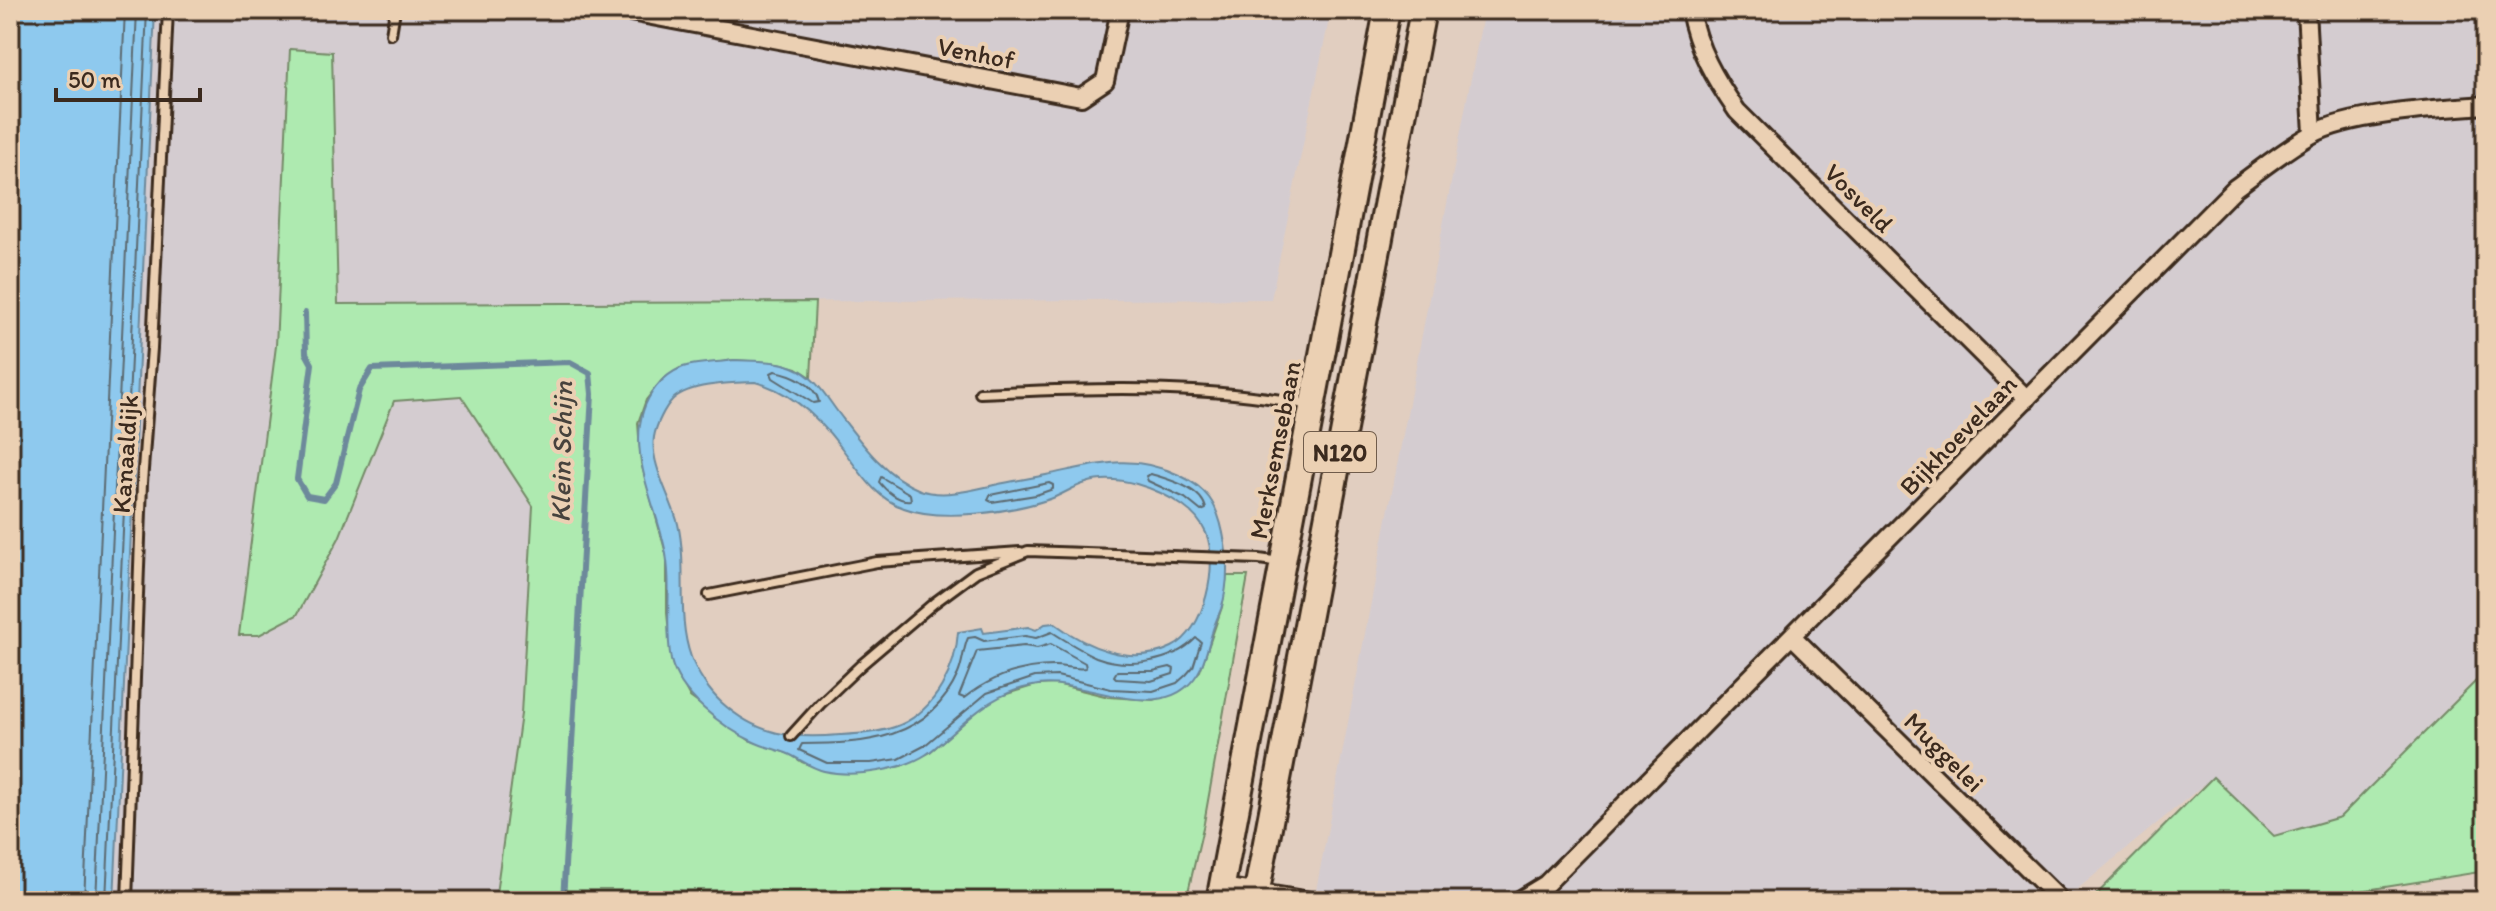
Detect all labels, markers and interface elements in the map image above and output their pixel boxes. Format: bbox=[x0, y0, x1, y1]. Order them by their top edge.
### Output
street label: Venhof bbox=[935, 30, 1017, 76]
scale bar bbox=[56, 52, 200, 102]
text: 50 m bbox=[68, 65, 121, 94]
street label: Vosveld bbox=[1818, 157, 1901, 240]
street label: Merksemsebaan bbox=[1242, 358, 1308, 542]
street label: Bijkhoevelaan bbox=[1892, 368, 2024, 502]
water label: Klein Schijn bbox=[543, 380, 579, 523]
street label: Kanaaldijk bbox=[105, 394, 145, 514]
road number: N120 bbox=[1304, 432, 1376, 472]
street label: Muggelei bbox=[1897, 705, 1991, 799]

